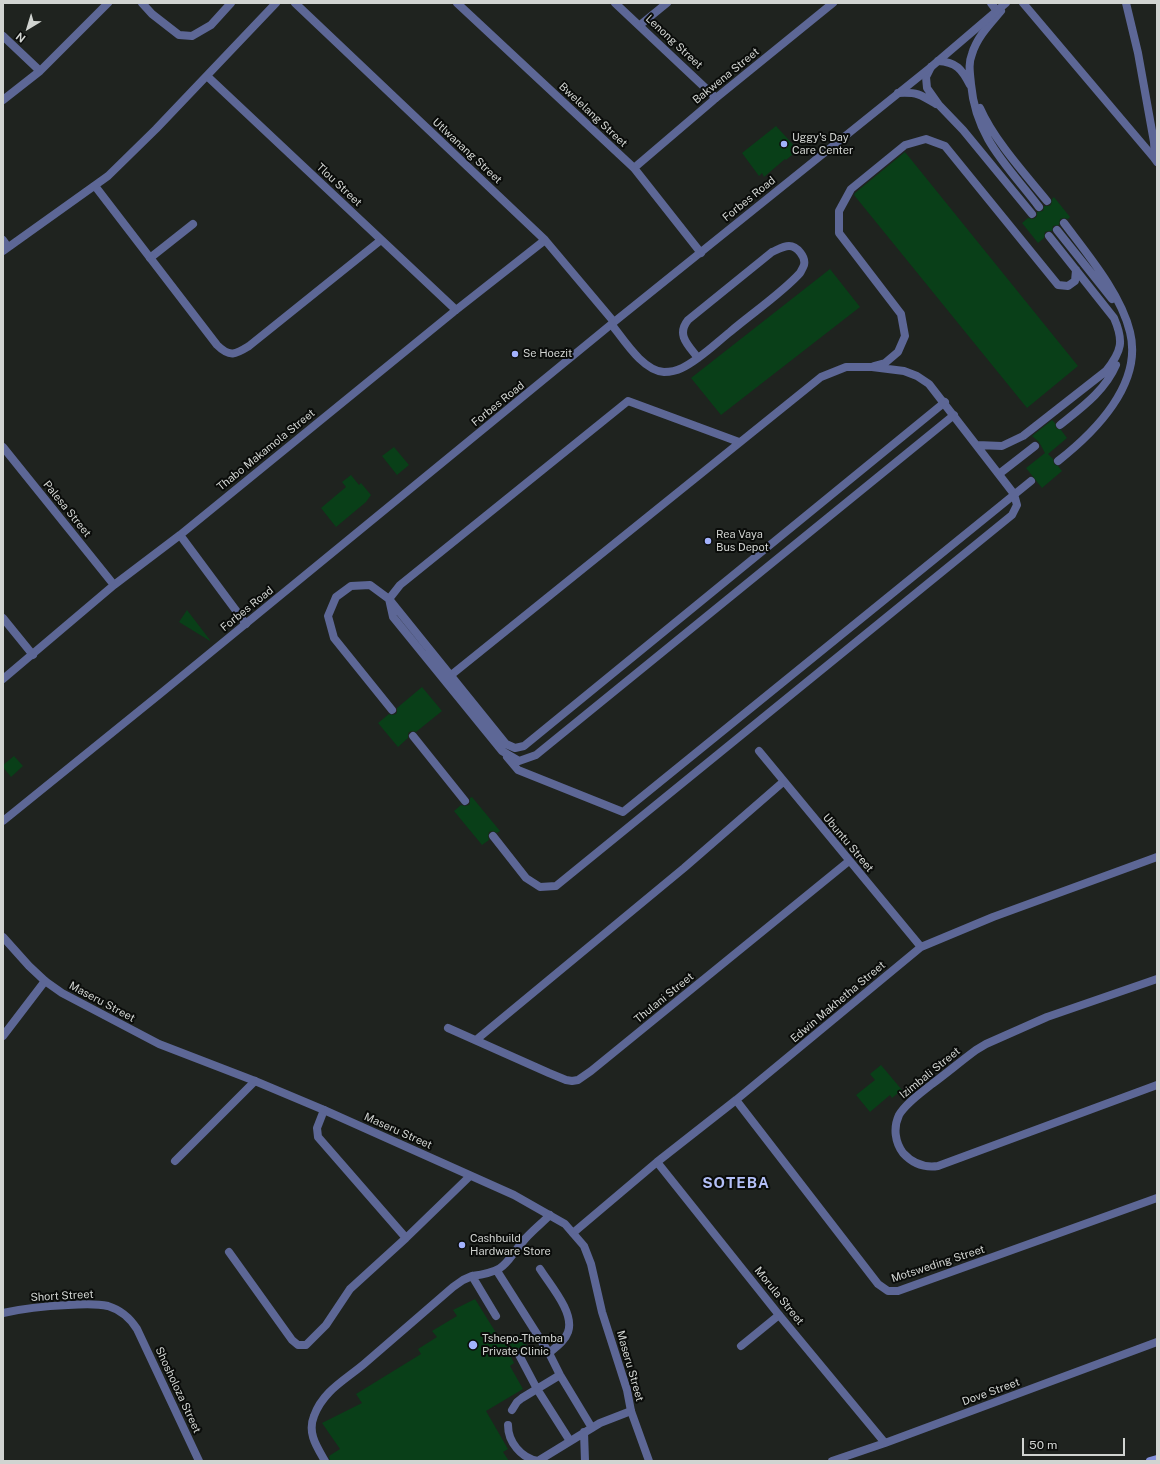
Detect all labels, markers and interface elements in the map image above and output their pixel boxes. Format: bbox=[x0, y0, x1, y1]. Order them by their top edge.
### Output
north arrow bbox=[8, 8, 48, 48]
street label: Lenong Street bbox=[643, 12, 705, 72]
text: N bbox=[14, 30, 28, 45]
street label: Bakwena Street bbox=[690, 45, 762, 107]
street label: Bwelelang Street bbox=[556, 80, 630, 150]
street label: Utlwanang Street bbox=[430, 115, 504, 187]
place label: Uggy's Day Care Center bbox=[792, 131, 853, 157]
marker: Uggy's Day Care Center bbox=[779, 139, 789, 149]
street label: Tlou Street bbox=[314, 161, 364, 209]
street label: Forbes Road bbox=[720, 174, 778, 224]
place label: Se Hoezit bbox=[523, 347, 572, 361]
marker: Se Hoezit bbox=[510, 349, 520, 359]
street label: Forbes Road bbox=[469, 379, 527, 429]
street label: Thabo Makamola Street bbox=[214, 406, 318, 494]
street label: Palesa Street bbox=[40, 478, 94, 540]
place label: Rea Vaya Bus Depot bbox=[716, 528, 769, 554]
marker: Rea Vaya Bus Depot bbox=[703, 536, 713, 546]
street label: Forbes Road bbox=[218, 584, 276, 634]
street label: Ubuntu Street bbox=[820, 811, 876, 875]
street label: Edwin Makhetha Street bbox=[788, 959, 888, 1045]
street label: Thulani Street bbox=[632, 970, 696, 1026]
street label: Maseru Street bbox=[67, 979, 137, 1025]
street label: Izimbali Street bbox=[897, 1045, 963, 1101]
street label: Maseru Street bbox=[362, 1110, 434, 1152]
district label: SOTEBA bbox=[702, 1174, 770, 1192]
place label: Cashbuild Hardware Store bbox=[470, 1232, 551, 1258]
marker: Cashbuild Hardware Store bbox=[457, 1240, 467, 1250]
street label: Motsweding Street bbox=[890, 1243, 986, 1285]
street label: Morula Street bbox=[752, 1264, 806, 1328]
street label: Short Street bbox=[30, 1288, 94, 1304]
street label: Maseru Street bbox=[614, 1329, 646, 1403]
place label: Tshepo-Themba Private Clinic bbox=[482, 1332, 563, 1358]
marker: Tshepo-Themba Private Clinic bbox=[467, 1339, 479, 1351]
street label: Shosholoza Street bbox=[152, 1345, 204, 1435]
street label: Dove Street bbox=[960, 1376, 1022, 1408]
scale bar bbox=[1024, 1430, 1127, 1456]
text: 50 m bbox=[1029, 1438, 1057, 1452]

